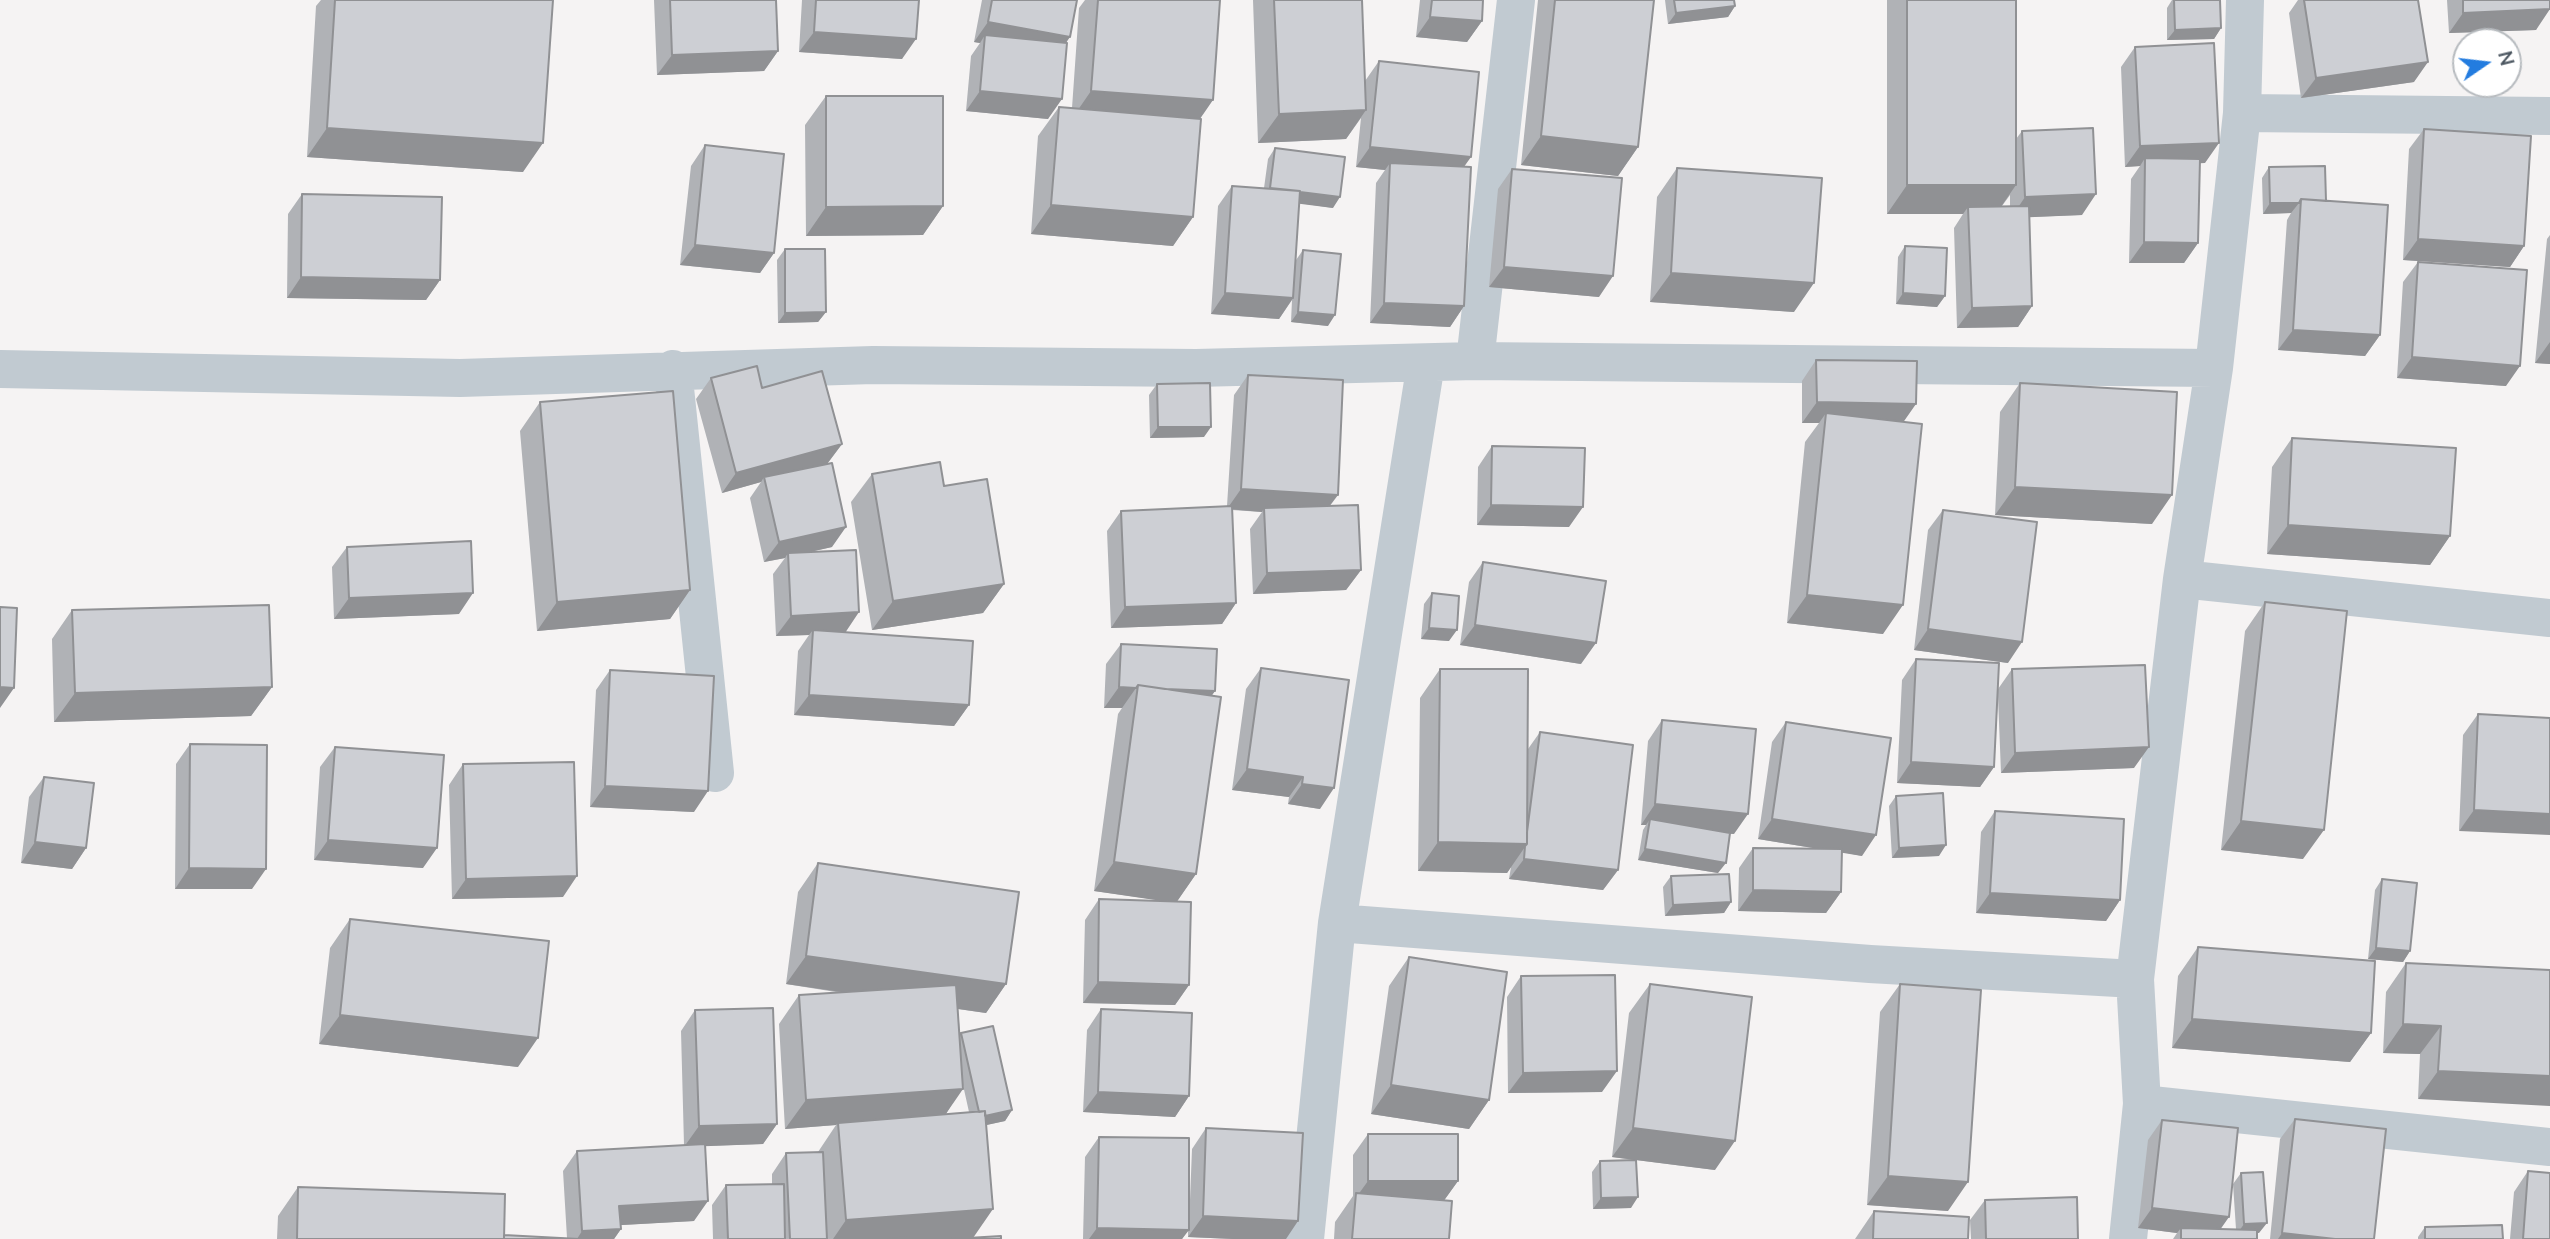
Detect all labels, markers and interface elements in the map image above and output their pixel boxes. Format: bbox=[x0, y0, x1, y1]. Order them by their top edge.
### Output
north arrow bbox=[2452, 28, 2522, 98]
text: N bbox=[2491, 48, 2520, 68]

